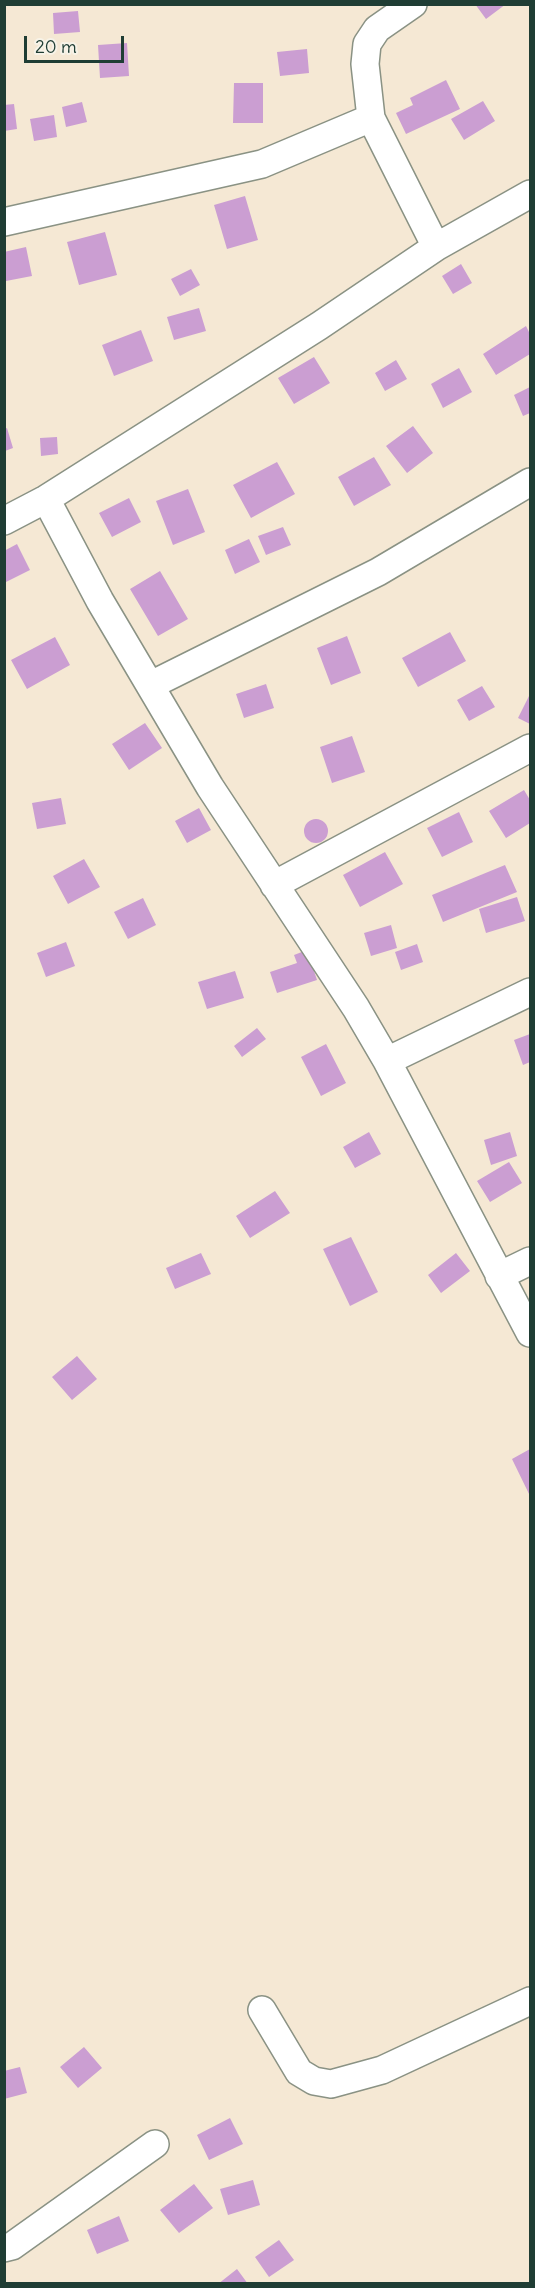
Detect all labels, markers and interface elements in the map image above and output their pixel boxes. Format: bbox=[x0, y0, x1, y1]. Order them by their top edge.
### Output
scale bar bbox=[27, 24, 128, 62]
text: 20 m bbox=[35, 35, 77, 58]

